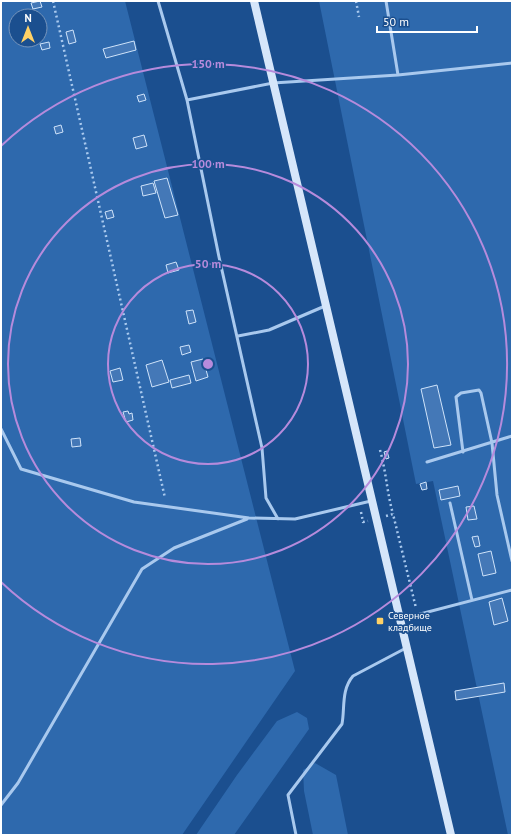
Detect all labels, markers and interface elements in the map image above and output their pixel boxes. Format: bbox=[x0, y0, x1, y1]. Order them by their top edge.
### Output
north arrow bbox=[8, 8, 48, 48]
scale bar bbox=[377, 8, 477, 34]
text: N bbox=[24, 11, 32, 25]
text: 50 m bbox=[383, 14, 409, 29]
text: 150 m bbox=[191, 56, 225, 71]
text: 100 m bbox=[191, 156, 225, 171]
text: 50 m bbox=[195, 256, 221, 271]
centre of rings bbox=[201, 357, 215, 371]
place label: Северное кладбище bbox=[388, 609, 432, 634]
marker: Северное кладбище bbox=[375, 616, 385, 626]

